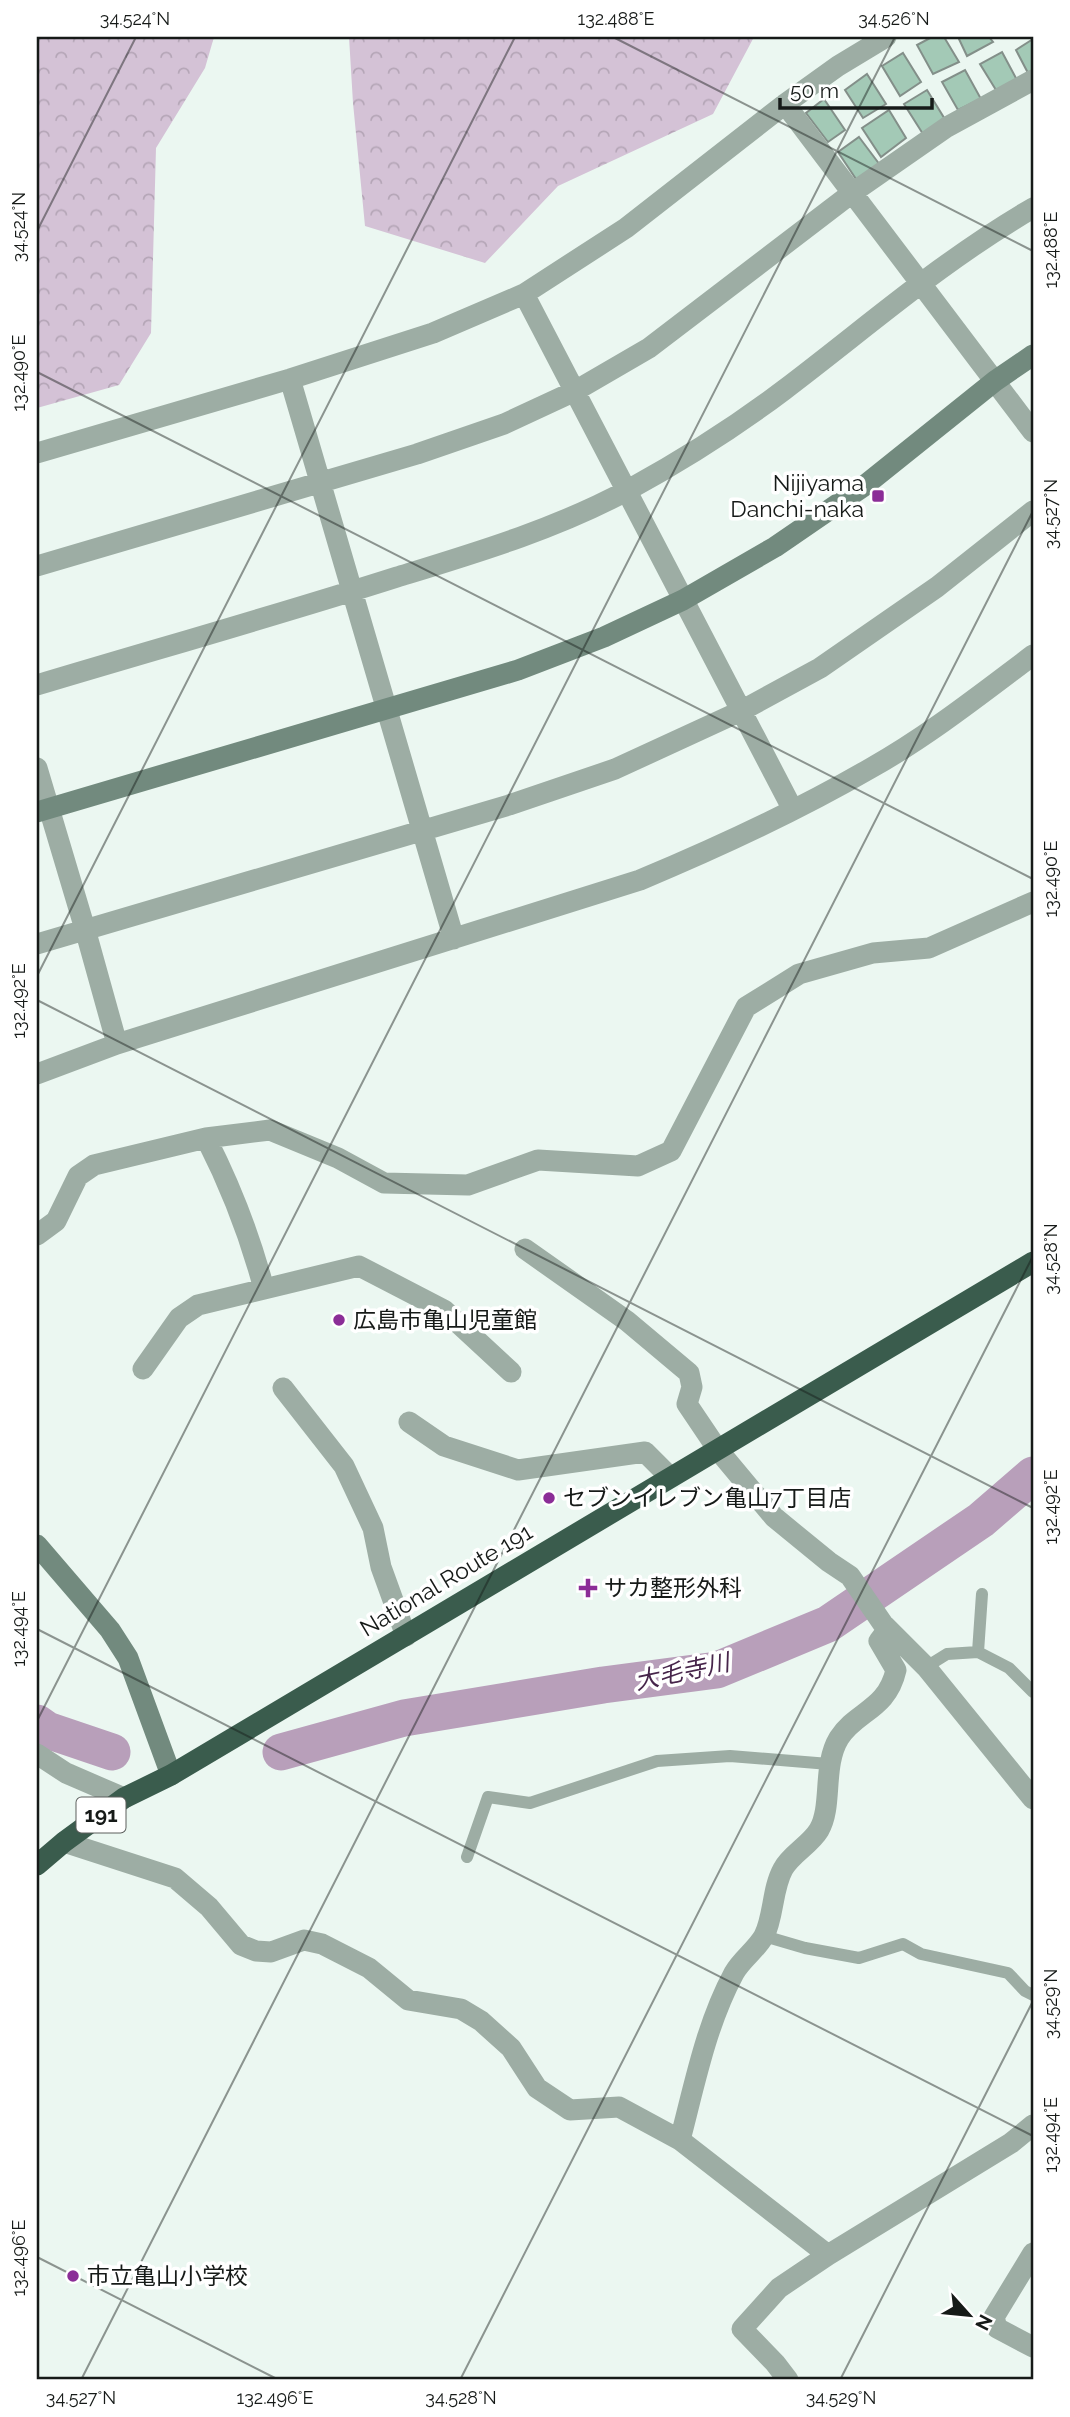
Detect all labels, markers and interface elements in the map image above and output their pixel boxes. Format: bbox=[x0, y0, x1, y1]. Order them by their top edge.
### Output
text: 34.524°N bbox=[100, 8, 170, 29]
text: 132.488°E bbox=[577, 8, 655, 29]
text: 34.526°N bbox=[858, 8, 930, 29]
scale bar bbox=[780, 66, 932, 110]
text: 50 m bbox=[790, 78, 839, 103]
text: 34.524°N bbox=[8, 192, 29, 262]
text: 132.488°E bbox=[1040, 211, 1061, 289]
text: 132.490°E bbox=[8, 335, 29, 411]
place label: Nijiyama Danchi-naka bbox=[730, 469, 864, 522]
text: 34.527°N bbox=[1040, 479, 1061, 549]
marker: Nijiyama Danchi-naka bbox=[870, 488, 886, 504]
text: 132.490°E bbox=[1040, 841, 1061, 917]
text: 132.492°E bbox=[8, 963, 29, 1039]
text: 34.528°N bbox=[1040, 1223, 1061, 1295]
place label: 広島市亀山児童館 bbox=[353, 1306, 537, 1333]
marker: 広島市亀山児童館 bbox=[331, 1312, 347, 1328]
text: 132.492°E bbox=[1040, 1469, 1061, 1545]
place label: セブンイレブン亀山7丁目店 bbox=[563, 1484, 851, 1511]
marker: セブンイレブン亀山7丁目店 bbox=[541, 1490, 557, 1506]
street label: National Route 191 bbox=[355, 1517, 537, 1642]
place label: サカ整形外科 bbox=[604, 1574, 742, 1601]
marker: サカ整形外科 bbox=[578, 1578, 598, 1598]
text: 132.494°E bbox=[8, 1591, 29, 1667]
water label: 大毛寺川 bbox=[632, 1647, 735, 1696]
road number: 191 bbox=[76, 1798, 126, 1832]
text: 34.529°N bbox=[1040, 1969, 1061, 2039]
text: 132.494°E bbox=[1040, 2097, 1061, 2173]
text: 132.496°E bbox=[8, 2219, 29, 2297]
place label: 市立亀山小学校 bbox=[87, 2262, 248, 2289]
marker: 市立亀山小学校 bbox=[65, 2268, 81, 2284]
north arrow bbox=[934, 2280, 1004, 2350]
text: N bbox=[971, 2311, 997, 2334]
text: 34.527°N bbox=[46, 2387, 116, 2408]
text: 132.496°E bbox=[236, 2387, 314, 2408]
text: 34.528°N bbox=[425, 2387, 497, 2408]
text: 34.529°N bbox=[806, 2387, 876, 2408]

